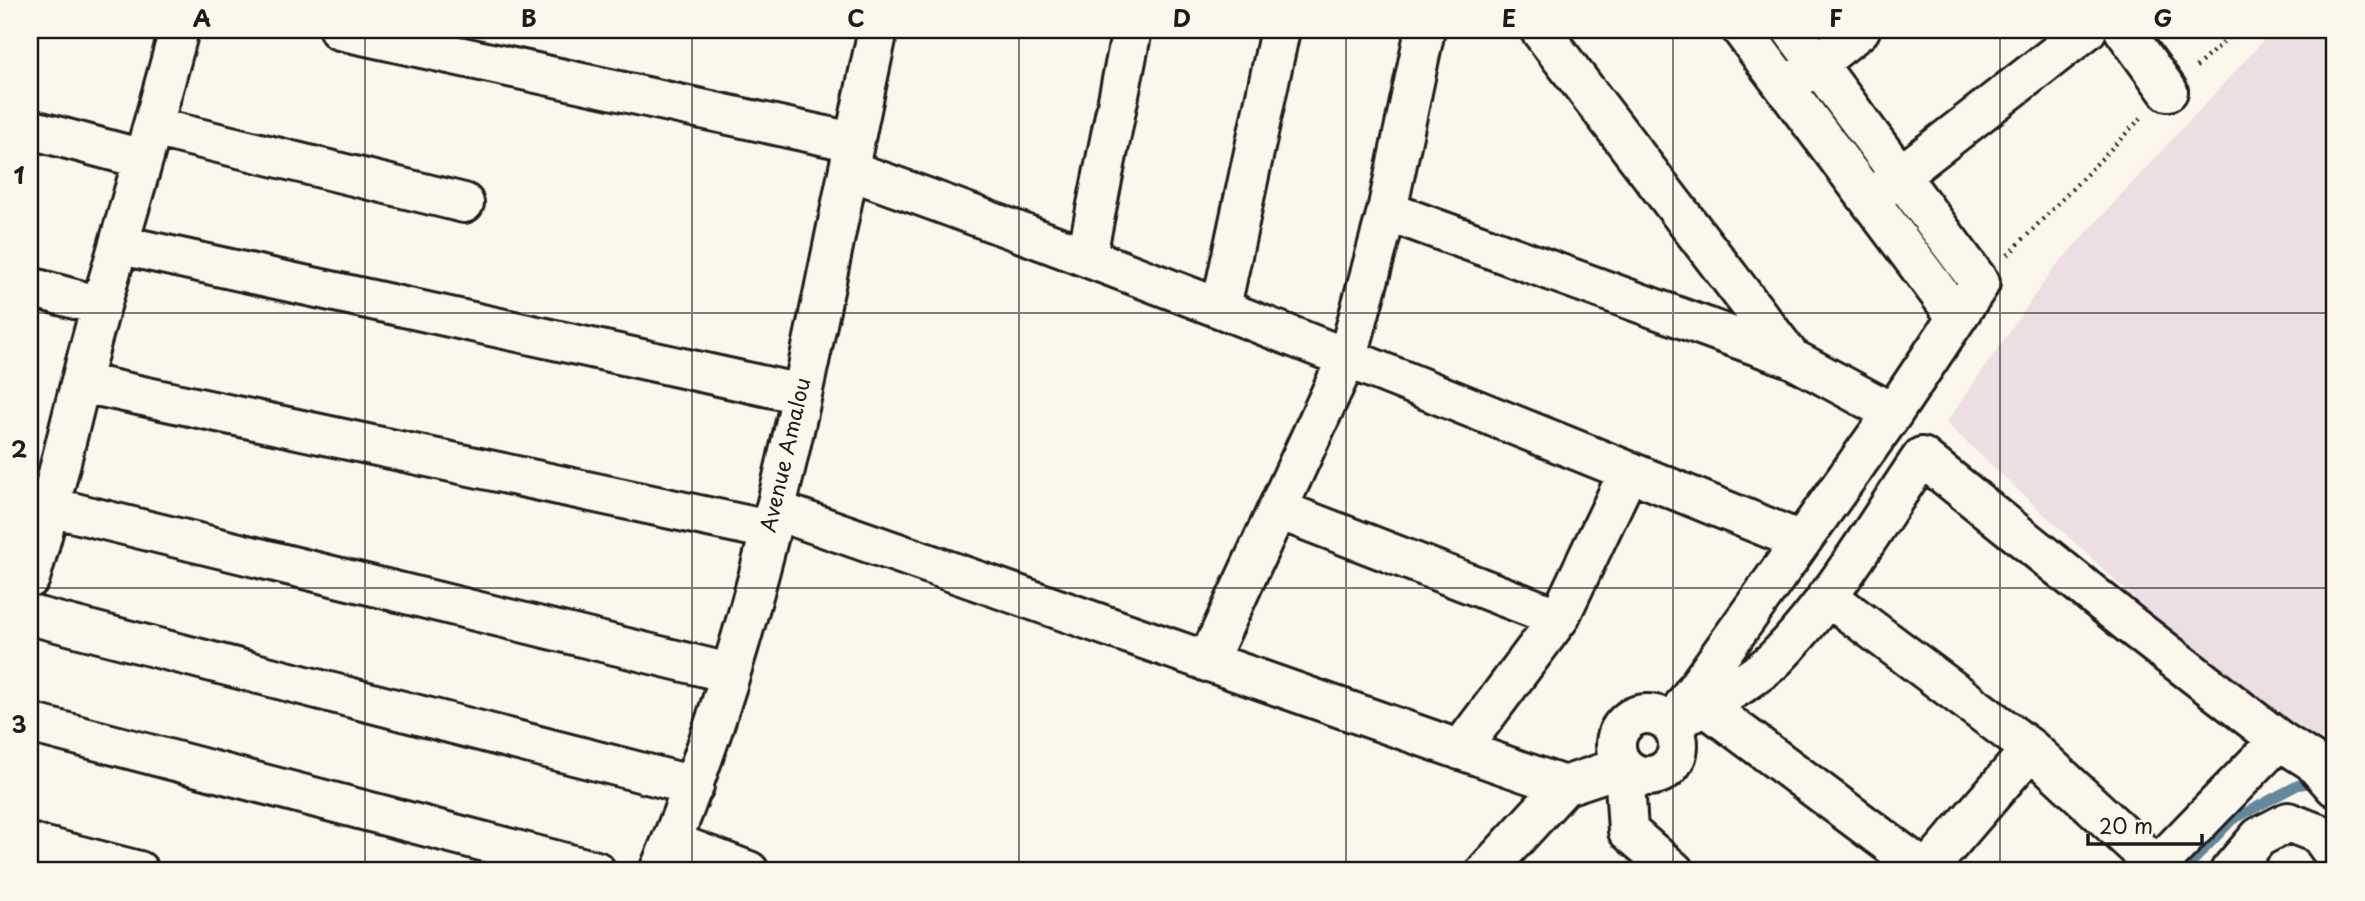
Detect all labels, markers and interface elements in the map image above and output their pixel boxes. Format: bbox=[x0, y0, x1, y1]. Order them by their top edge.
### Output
text: A bbox=[193, 0, 211, 35]
text: B bbox=[521, 0, 537, 35]
text: C bbox=[847, 0, 865, 35]
text: D bbox=[1173, 0, 1191, 35]
text: E bbox=[1502, 0, 1516, 35]
text: F bbox=[1829, 0, 1843, 35]
text: G bbox=[2154, 0, 2172, 35]
text: 1 bbox=[14, 157, 25, 192]
street label: Avenue Amalou bbox=[751, 374, 817, 535]
text: 2 bbox=[11, 431, 27, 466]
text: 3 bbox=[11, 706, 27, 741]
scale bar bbox=[2088, 803, 2202, 847]
text: 20 m bbox=[2099, 809, 2153, 841]

